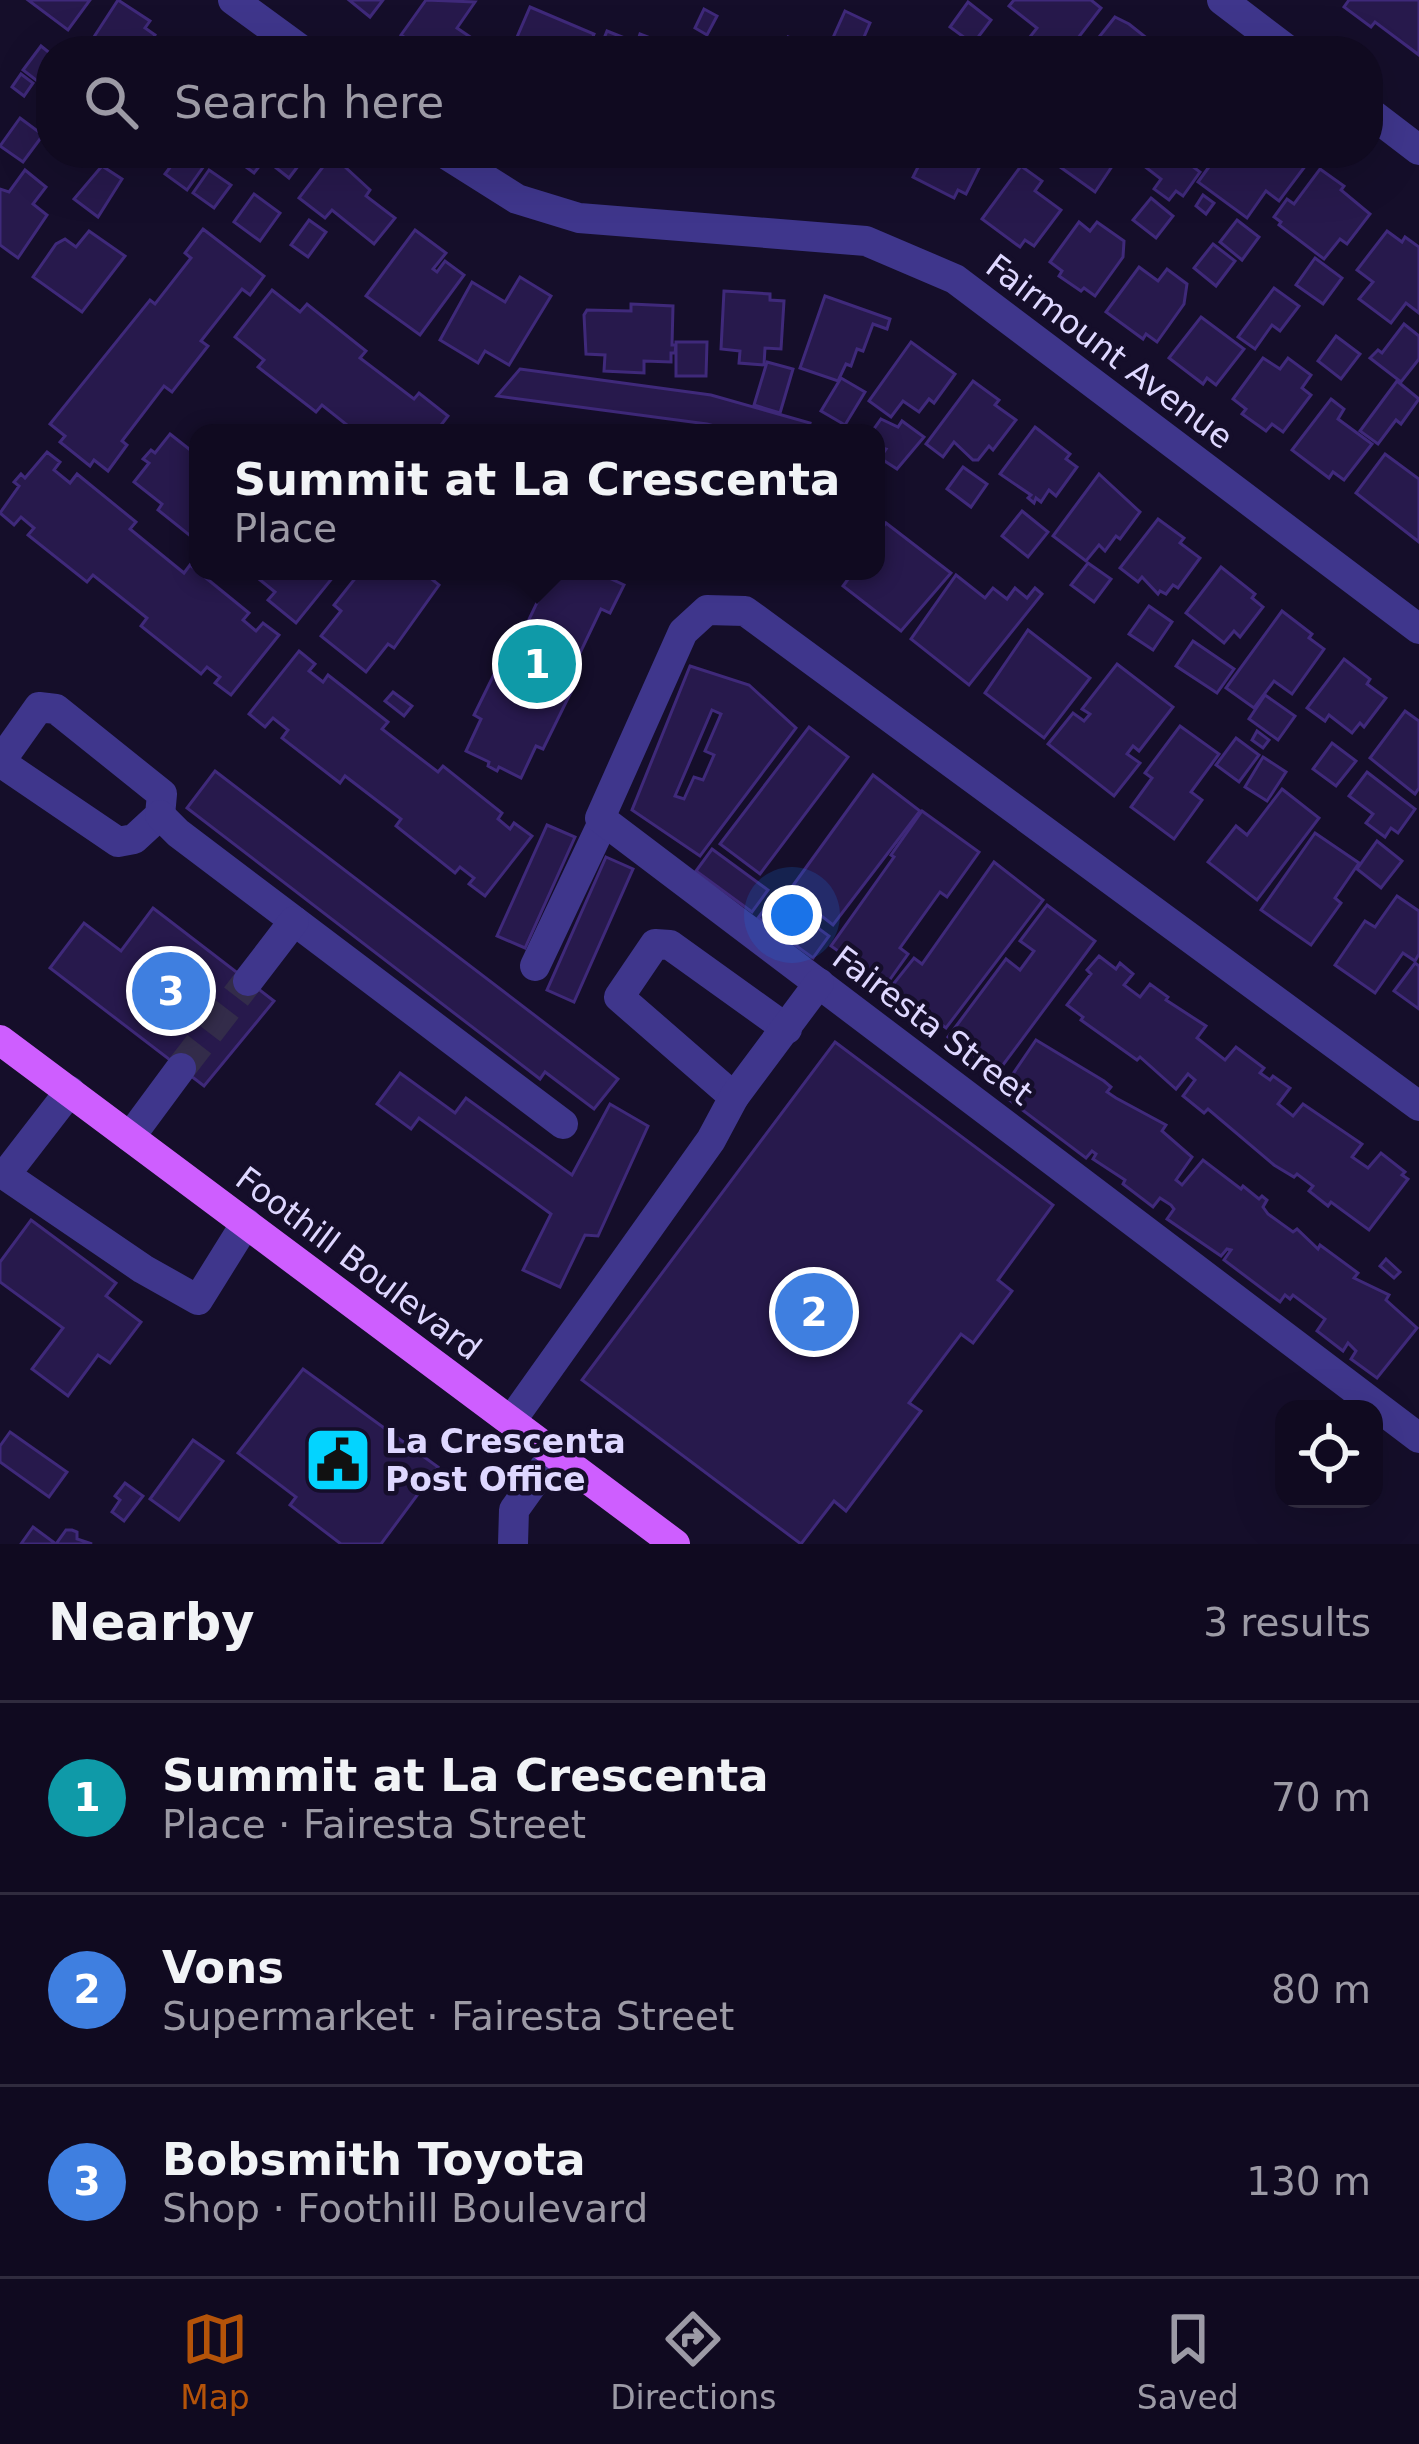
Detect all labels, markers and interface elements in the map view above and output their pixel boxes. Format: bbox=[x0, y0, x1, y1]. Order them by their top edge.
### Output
search box bbox=[36, 36, 1383, 168]
icon: search bbox=[78, 69, 144, 135]
text: Search here bbox=[174, 76, 444, 129]
street label: Fairmount Avenue bbox=[979, 246, 1241, 457]
popup bbox=[189, 424, 885, 580]
text: Summit at La Crescenta bbox=[234, 453, 840, 506]
text: Place bbox=[234, 506, 337, 551]
pin: 1 bbox=[498, 619, 576, 709]
your location bbox=[762, 885, 822, 945]
street label: Fairesta Street bbox=[825, 938, 1040, 1113]
pin: 3 bbox=[132, 946, 210, 1036]
street label: Foothill Boulevard bbox=[228, 1158, 489, 1368]
pin: 2 bbox=[775, 1267, 853, 1357]
map controls bbox=[1275, 1400, 1383, 1508]
button: locate bbox=[1275, 1400, 1383, 1508]
place label: La Crescenta Post Office bbox=[385, 1422, 626, 1499]
public building icon: La Crescenta Post Office bbox=[303, 1425, 373, 1495]
text: Nearby bbox=[48, 1593, 255, 1652]
text: 3 results bbox=[1203, 1600, 1371, 1645]
text: Summit at La Crescenta bbox=[162, 1749, 769, 1802]
text: 1 bbox=[73, 1775, 101, 1820]
text: 70 m bbox=[1271, 1775, 1371, 1820]
text: Place · Fairesta Street bbox=[162, 1802, 586, 1847]
text: Vons bbox=[162, 1941, 284, 1994]
text: 2 bbox=[73, 1967, 101, 2012]
text: 80 m bbox=[1271, 1967, 1371, 2012]
text: Supermarket · Fairesta Street bbox=[162, 1994, 734, 2039]
text: Bobsmith Toyota bbox=[162, 2133, 586, 2186]
text: 3 bbox=[73, 2159, 101, 2204]
text: 130 m bbox=[1246, 2159, 1371, 2204]
text: Shop · Foothill Boulevard bbox=[162, 2186, 648, 2231]
tab: Map bbox=[180, 2306, 250, 2417]
tab: Directions bbox=[610, 2306, 776, 2417]
tab: Saved bbox=[1137, 2306, 1239, 2417]

